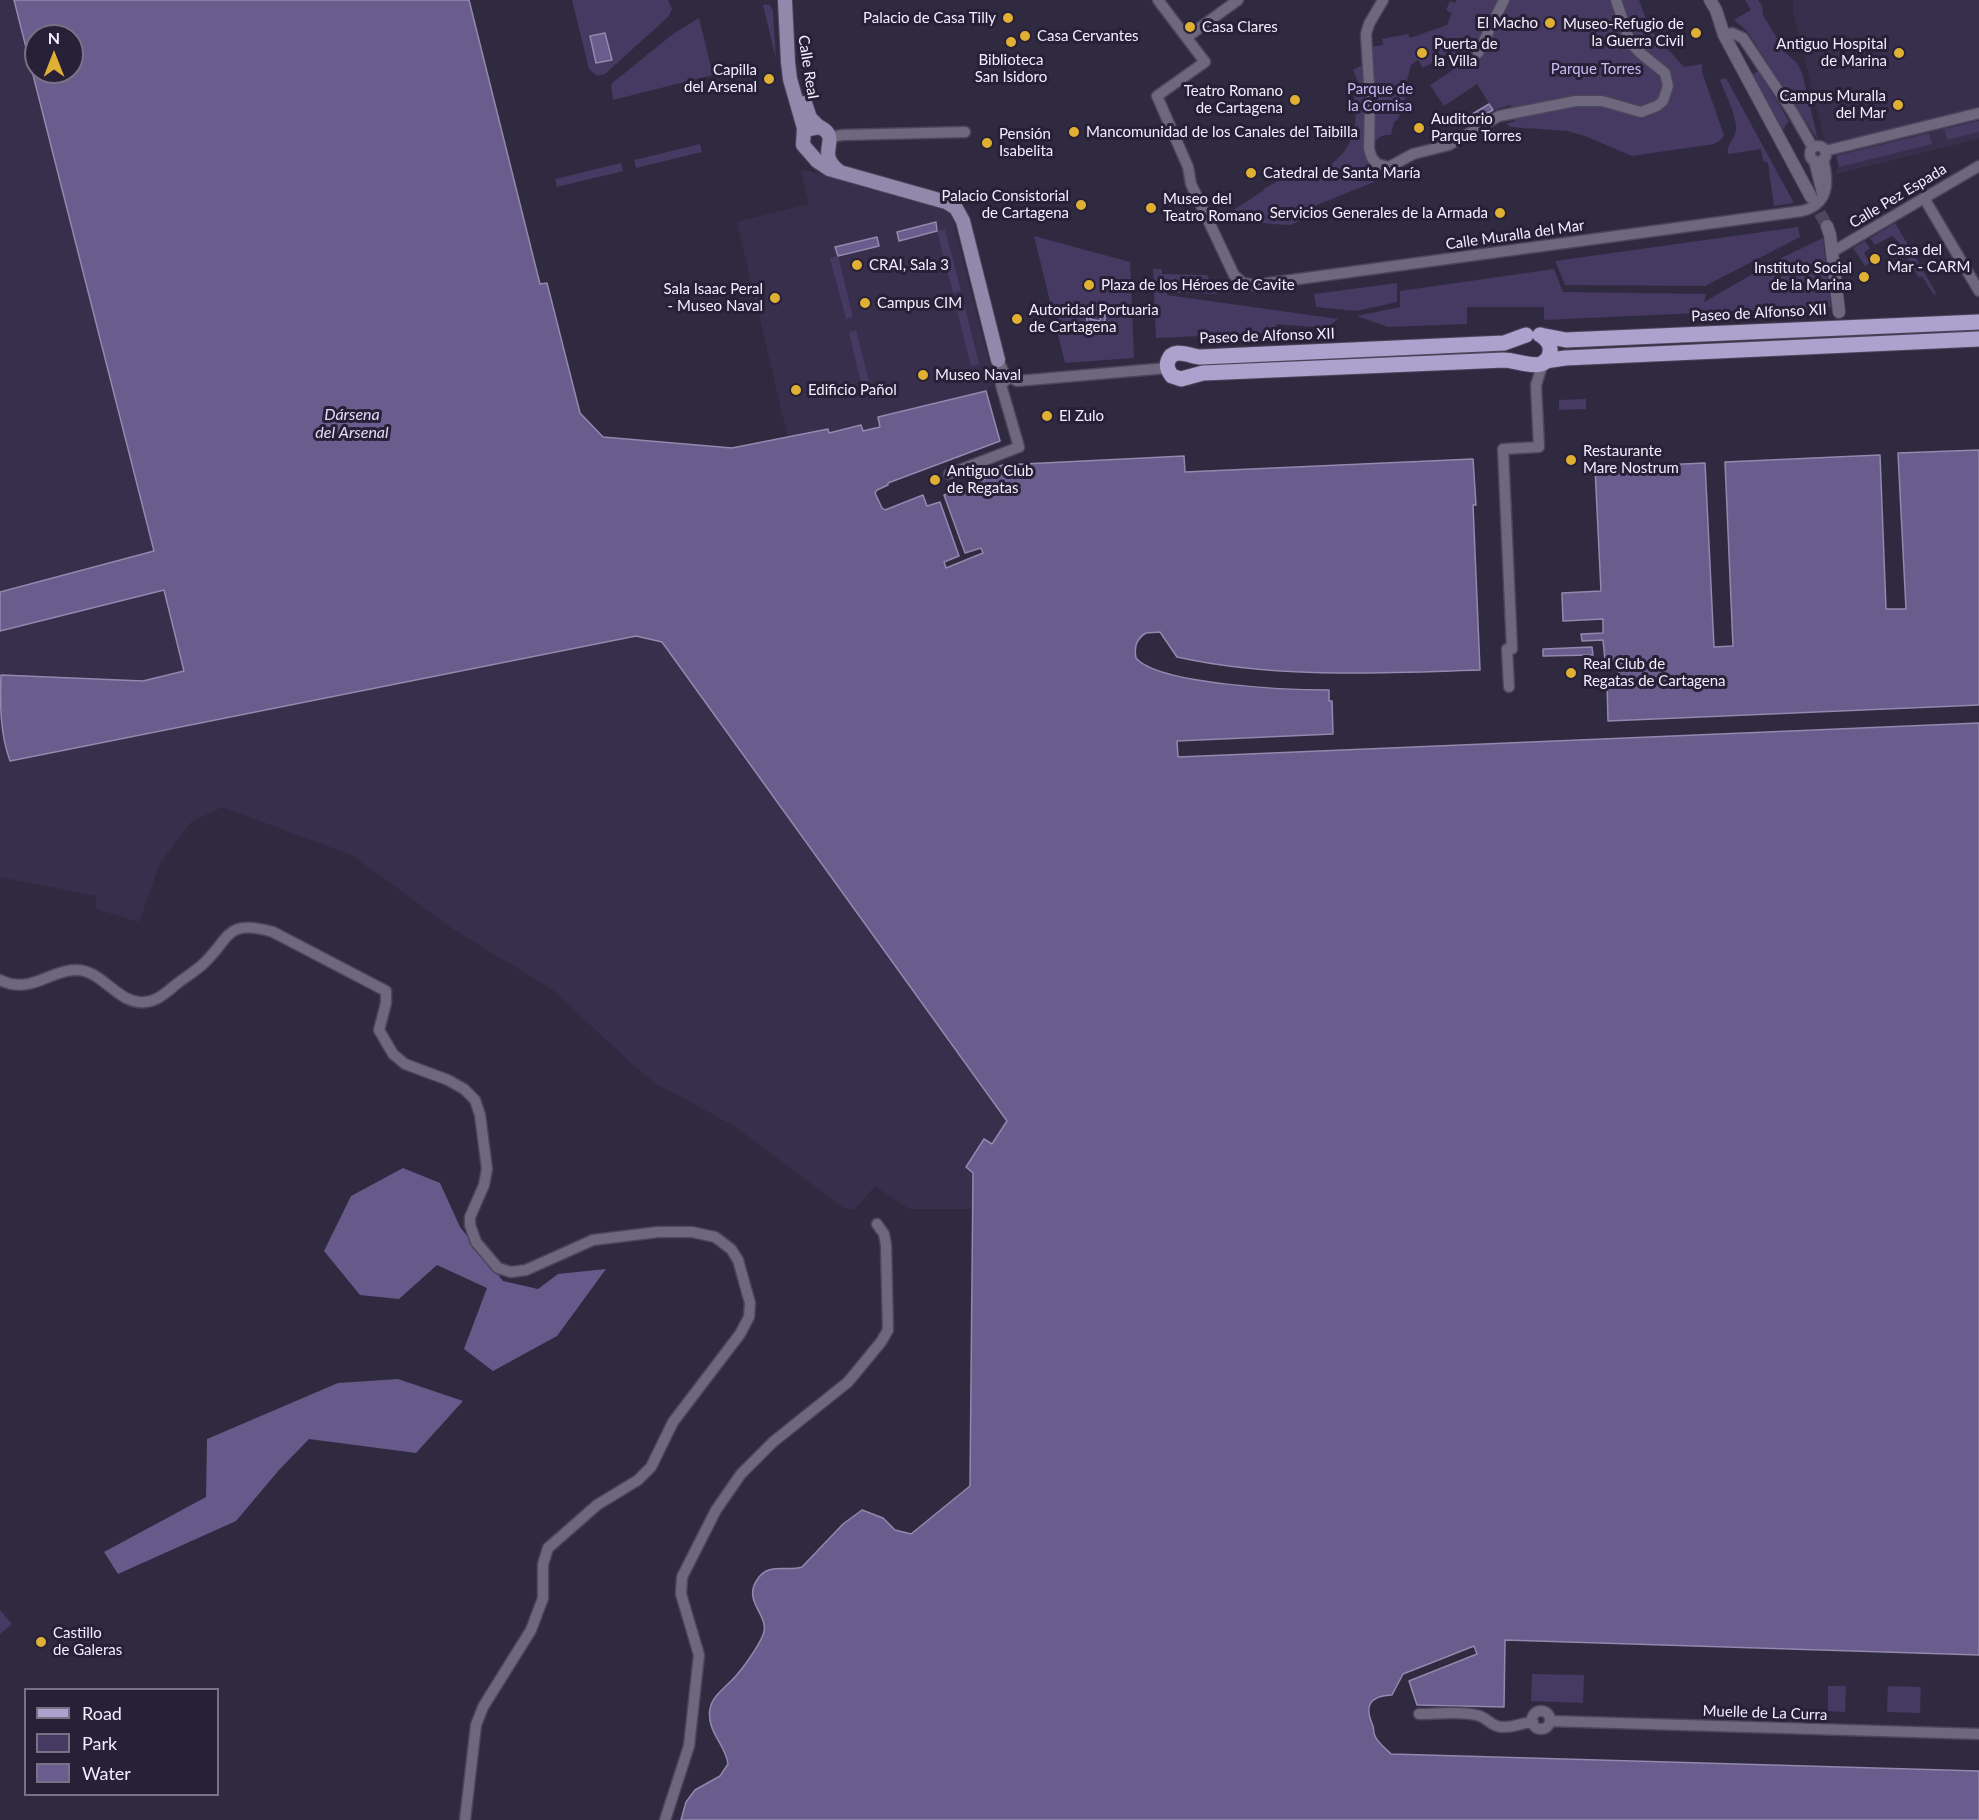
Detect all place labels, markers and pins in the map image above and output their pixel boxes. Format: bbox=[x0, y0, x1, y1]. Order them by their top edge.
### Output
place label: Palacio de Casa Tilly bbox=[863, 9, 996, 27]
marker: Palacio de Casa Tilly bbox=[1001, 11, 1015, 25]
place label: El Macho bbox=[1477, 14, 1538, 32]
place label: Museo-Refugio de la Guerra Civil bbox=[1563, 15, 1684, 50]
marker: El Macho bbox=[1543, 16, 1557, 30]
place label: Casa Clares bbox=[1202, 18, 1278, 36]
marker: Casa Clares bbox=[1183, 20, 1197, 34]
marker: Museo-Refugio de la Guerra Civil bbox=[1689, 26, 1703, 40]
place label: Casa Cervantes bbox=[1037, 27, 1139, 45]
marker: Casa Cervantes bbox=[1018, 29, 1032, 43]
marker: Biblioteca San Isidoro bbox=[1004, 35, 1018, 49]
place label: Puerta de la Villa bbox=[1434, 35, 1498, 70]
place label: Antiguo Hospital de Marina bbox=[1776, 35, 1887, 70]
marker: Puerta de la Villa bbox=[1415, 46, 1429, 60]
marker: Antiguo Hospital de Marina bbox=[1892, 46, 1906, 60]
place label: Biblioteca San Isidoro bbox=[975, 51, 1047, 86]
place label: Capilla del Arsenal bbox=[684, 61, 757, 96]
marker: Capilla del Arsenal bbox=[762, 72, 776, 86]
place label: Teatro Romano de Cartagena bbox=[1184, 82, 1283, 117]
place label: Campus Muralla del Mar bbox=[1780, 87, 1886, 122]
marker: Teatro Romano de Cartagena bbox=[1288, 93, 1302, 107]
marker: Campus Muralla del Mar bbox=[1891, 98, 1905, 112]
place label: Auditorio Parque Torres bbox=[1431, 110, 1521, 145]
marker: Auditorio Parque Torres bbox=[1412, 121, 1426, 135]
place label: Mancomunidad de los Canales del Taibilla bbox=[1086, 123, 1358, 141]
place label: Pensión Isabelita bbox=[999, 125, 1053, 160]
marker: Mancomunidad de los Canales del Taibilla bbox=[1067, 125, 1081, 139]
marker: Pensión Isabelita bbox=[980, 136, 994, 150]
place label: Catedral de Santa María bbox=[1263, 164, 1420, 182]
marker: Catedral de Santa María bbox=[1244, 166, 1258, 180]
place label: Palacio Consistorial de Cartagena bbox=[941, 187, 1069, 222]
place label: Museo del Teatro Romano bbox=[1163, 190, 1262, 225]
marker: Palacio Consistorial de Cartagena bbox=[1074, 198, 1088, 212]
marker: Museo del Teatro Romano bbox=[1144, 201, 1158, 215]
place label: Servicios Generales de la Armada bbox=[1270, 204, 1488, 222]
marker: Servicios Generales de la Armada bbox=[1493, 206, 1507, 220]
place label: Casa del Mar - CARM bbox=[1887, 241, 1970, 276]
marker: Casa del Mar - CARM bbox=[1868, 252, 1882, 266]
place label: CRAI, Sala 3 bbox=[869, 256, 949, 274]
marker: CRAI, Sala 3 bbox=[850, 258, 864, 272]
place label: Instituto Social de la Marina bbox=[1754, 259, 1852, 294]
marker: Instituto Social de la Marina bbox=[1857, 270, 1871, 284]
place label: Plaza de los Héroes de Cavite bbox=[1101, 276, 1295, 294]
marker: Plaza de los Héroes de Cavite bbox=[1082, 278, 1096, 292]
place label: Sala Isaac Peral - Museo Naval bbox=[663, 280, 763, 315]
marker: Sala Isaac Peral - Museo Naval bbox=[768, 291, 782, 305]
place label: Campus CIM bbox=[877, 294, 962, 312]
marker: Campus CIM bbox=[858, 296, 872, 310]
place label: Autoridad Portuaria de Cartagena bbox=[1029, 301, 1159, 336]
marker: Autoridad Portuaria de Cartagena bbox=[1010, 312, 1024, 326]
place label: Museo Naval bbox=[935, 366, 1021, 384]
marker: Museo Naval bbox=[916, 368, 930, 382]
place label: Edificio Pañol bbox=[808, 381, 897, 399]
marker: Edificio Pañol bbox=[789, 383, 803, 397]
place label: El Zulo bbox=[1059, 407, 1104, 425]
marker: El Zulo bbox=[1040, 409, 1054, 423]
place label: Restaurante Mare Nostrum bbox=[1583, 442, 1679, 477]
marker: Restaurante Mare Nostrum bbox=[1564, 453, 1578, 467]
place label: Antiguo Club de Regatas bbox=[947, 462, 1033, 497]
marker: Antiguo Club de Regatas bbox=[928, 473, 942, 487]
place label: Real Club de Regatas de Cartagena bbox=[1583, 655, 1726, 690]
marker: Real Club de Regatas de Cartagena bbox=[1564, 666, 1578, 680]
place label: Castillo de Galeras bbox=[53, 1624, 122, 1659]
marker: Castillo de Galeras bbox=[34, 1635, 48, 1649]

